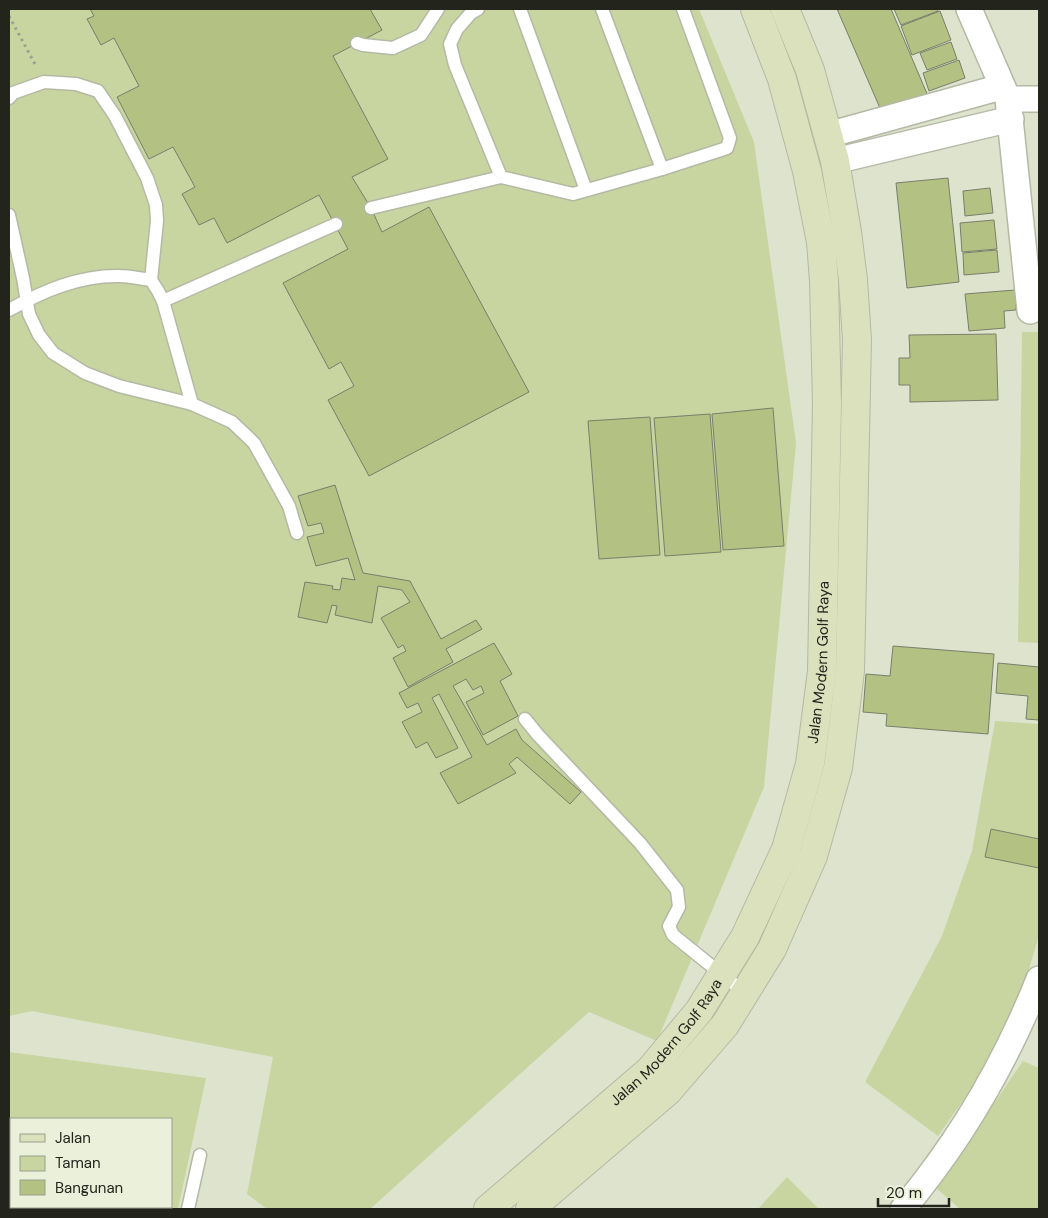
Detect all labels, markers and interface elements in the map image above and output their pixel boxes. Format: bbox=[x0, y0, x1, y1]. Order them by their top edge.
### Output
street label: Jalan Modern Golf Raya bbox=[803, 581, 834, 745]
street label: Jalan Modern Golf Raya bbox=[606, 975, 727, 1110]
legend bbox=[10, 1118, 172, 1208]
text: Jalan bbox=[55, 1128, 91, 1148]
text: Taman bbox=[55, 1153, 101, 1173]
scale bar bbox=[878, 1176, 949, 1208]
text: Bangunan bbox=[55, 1178, 123, 1198]
text: 20 m bbox=[886, 1183, 922, 1203]

